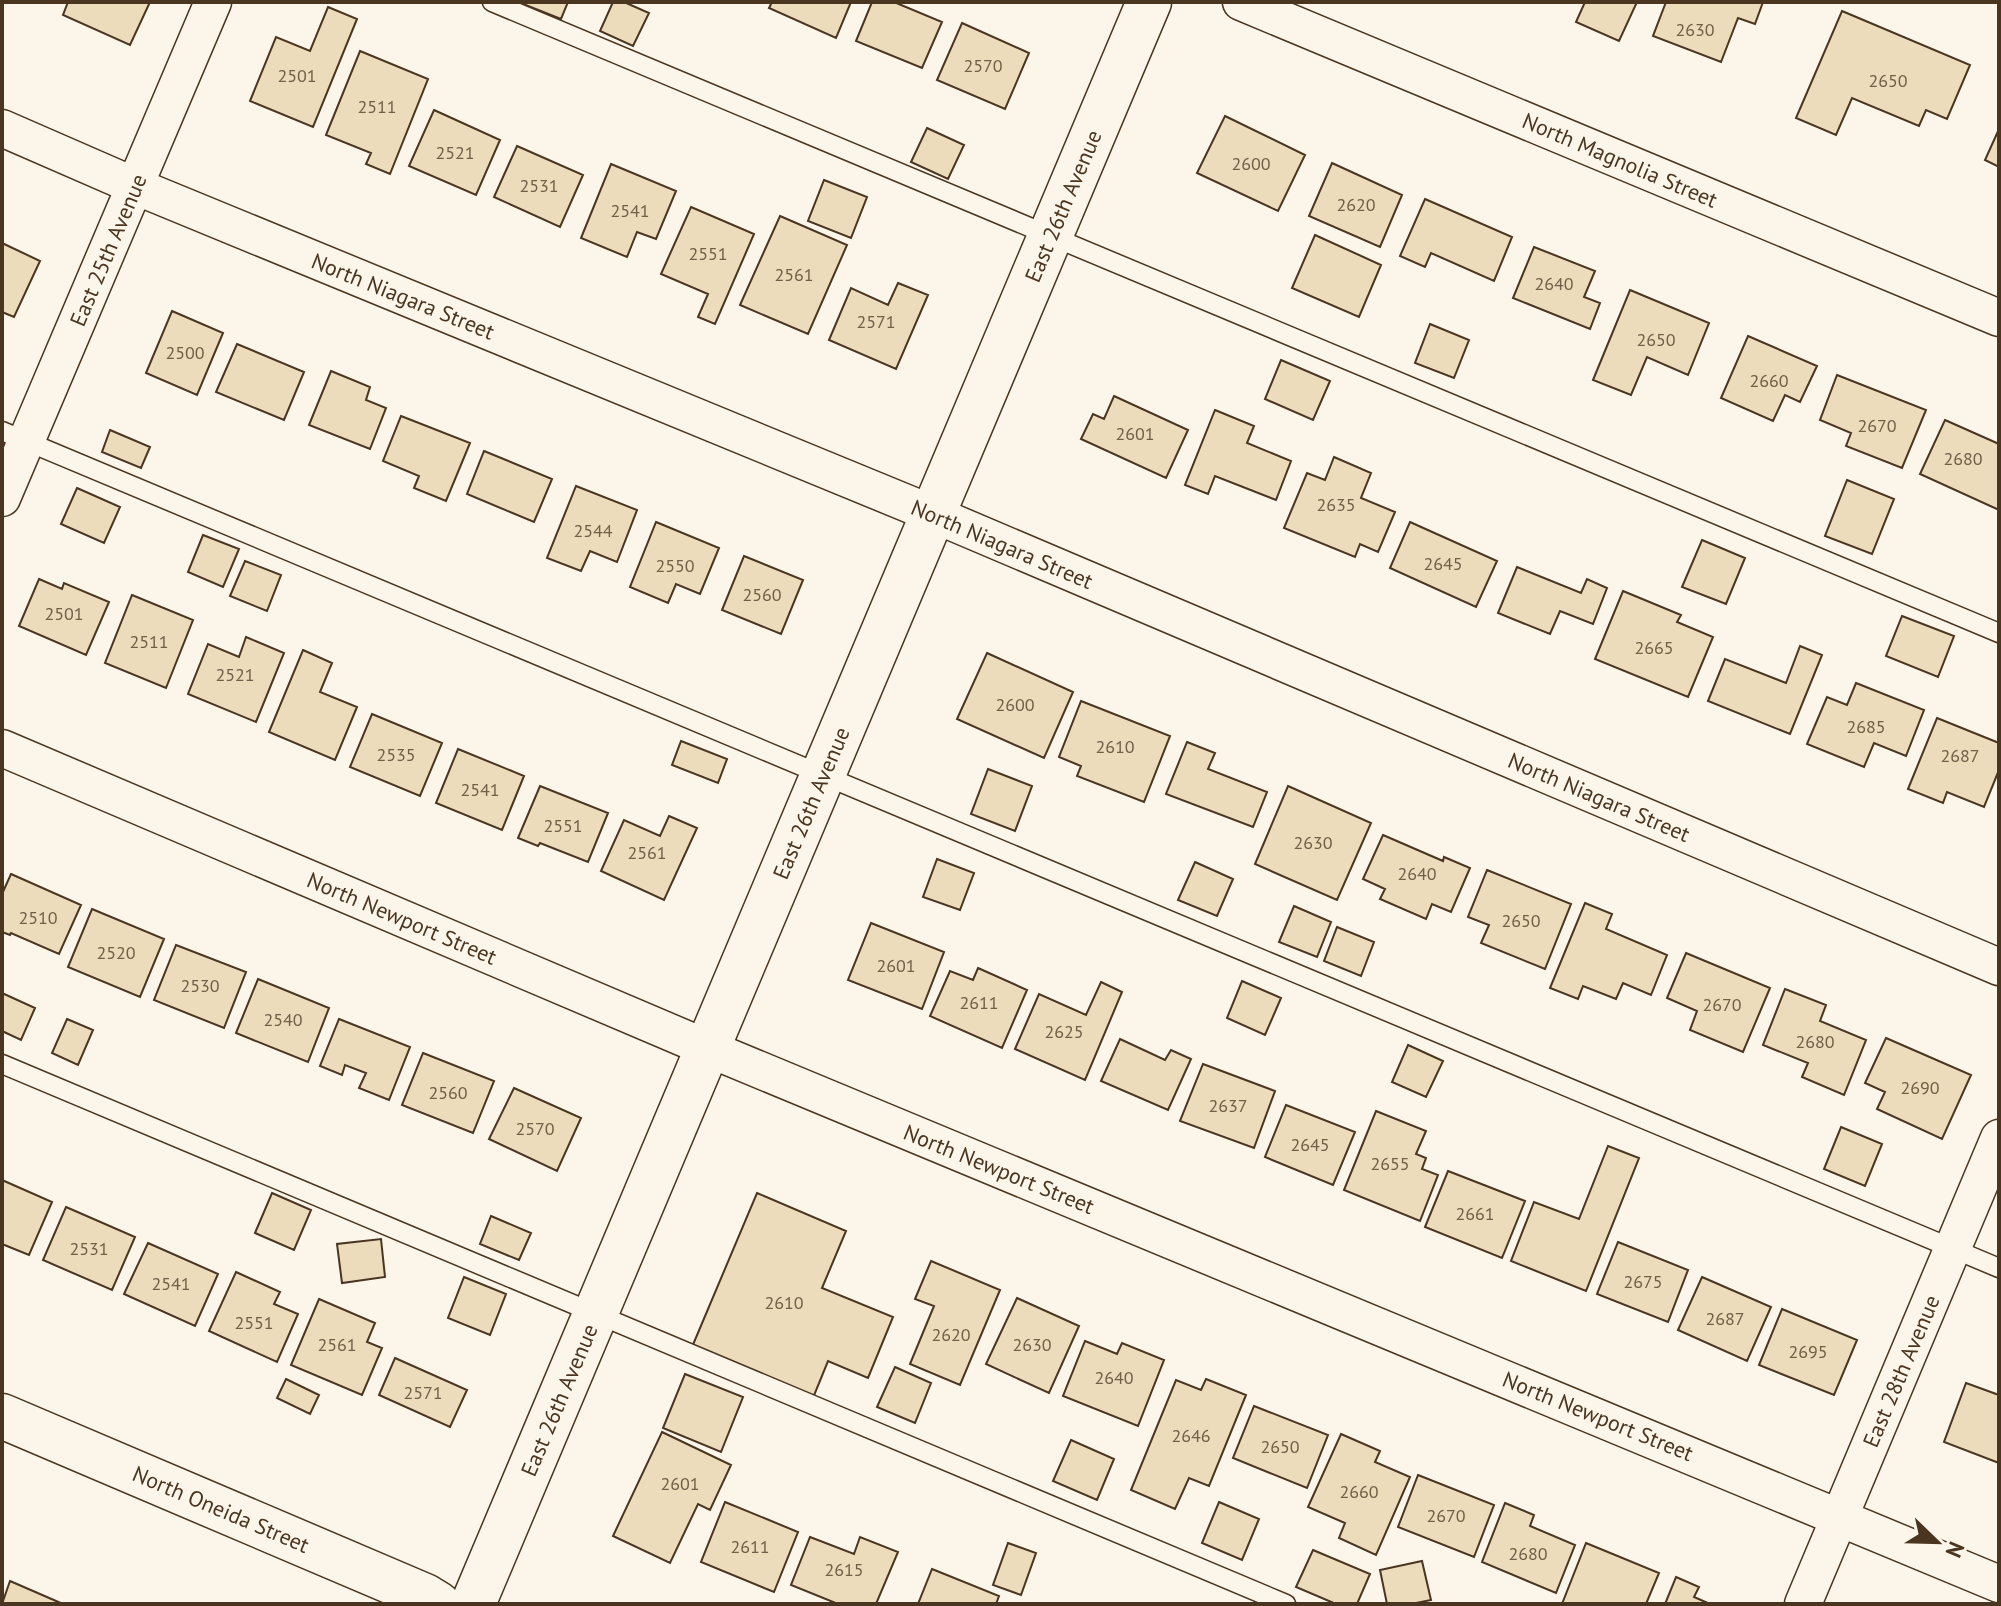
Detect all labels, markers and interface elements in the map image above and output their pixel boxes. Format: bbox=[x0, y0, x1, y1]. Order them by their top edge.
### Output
house number: 2630 bbox=[1675, 18, 1715, 41]
house number: 2570 bbox=[963, 54, 1003, 77]
house number: 2501 bbox=[277, 64, 317, 87]
house number: 2650 bbox=[1868, 69, 1908, 92]
house number: 2511 bbox=[357, 95, 397, 118]
street label: North Magnolia Street bbox=[1518, 106, 1722, 214]
street label: East 26th Avenue bbox=[1018, 126, 1108, 286]
house number: 2521 bbox=[435, 141, 475, 164]
house number: 2600 bbox=[1231, 152, 1271, 175]
street label: East 25th Avenue bbox=[63, 170, 153, 330]
house number: 2531 bbox=[519, 174, 559, 197]
house number: 2620 bbox=[1336, 193, 1376, 216]
house number: 2541 bbox=[610, 199, 650, 222]
house number: 2551 bbox=[688, 242, 728, 265]
street label: North Niagara Street bbox=[307, 247, 499, 346]
house number: 2561 bbox=[774, 263, 814, 286]
house number: 2640 bbox=[1534, 272, 1574, 295]
house number: 2571 bbox=[856, 310, 896, 333]
house number: 2650 bbox=[1636, 328, 1676, 351]
house number: 2500 bbox=[165, 341, 205, 364]
house number: 2660 bbox=[1749, 369, 1789, 392]
house number: 2670 bbox=[1857, 414, 1897, 437]
house number: 2601 bbox=[1115, 422, 1155, 445]
house number: 2680 bbox=[1943, 447, 1983, 470]
street label: North Niagara Street bbox=[907, 493, 1098, 595]
house number: 2635 bbox=[1316, 493, 1356, 516]
house number: 2544 bbox=[573, 519, 613, 542]
house number: 2645 bbox=[1423, 552, 1463, 575]
house number: 2550 bbox=[655, 554, 695, 577]
house number: 2560 bbox=[742, 583, 782, 606]
house number: 2501 bbox=[44, 602, 84, 625]
house number: 2511 bbox=[129, 630, 169, 653]
house number: 2665 bbox=[1634, 636, 1674, 659]
house number: 2521 bbox=[215, 663, 255, 686]
house number: 2600 bbox=[995, 693, 1035, 716]
house number: 2685 bbox=[1846, 715, 1886, 738]
street label: East 26th Avenue bbox=[766, 723, 856, 883]
house number: 2610 bbox=[1095, 735, 1135, 758]
house number: 2535 bbox=[376, 743, 416, 766]
house number: 2687 bbox=[1940, 744, 1980, 767]
street label: North Niagara Street bbox=[1504, 746, 1695, 848]
house number: 2541 bbox=[460, 778, 500, 801]
house number: 2551 bbox=[543, 814, 583, 837]
house number: 2630 bbox=[1293, 831, 1333, 854]
house number: 2561 bbox=[627, 841, 667, 864]
house number: 2640 bbox=[1397, 862, 1437, 885]
street label: North Newport Street bbox=[303, 865, 502, 971]
house number: 2510 bbox=[18, 906, 58, 929]
house number: 2650 bbox=[1501, 909, 1541, 932]
house number: 2520 bbox=[96, 941, 136, 964]
house number: 2601 bbox=[876, 954, 916, 977]
house number: 2530 bbox=[180, 974, 220, 997]
house number: 2611 bbox=[959, 991, 999, 1014]
house number: 2670 bbox=[1702, 993, 1742, 1016]
house number: 2540 bbox=[263, 1008, 303, 1031]
house number: 2625 bbox=[1044, 1020, 1084, 1043]
house number: 2680 bbox=[1795, 1030, 1835, 1053]
house number: 2690 bbox=[1900, 1076, 1940, 1099]
house number: 2560 bbox=[428, 1081, 468, 1104]
house number: 2637 bbox=[1208, 1094, 1248, 1117]
house number: 2570 bbox=[515, 1117, 555, 1140]
street label: North Newport Street bbox=[899, 1118, 1099, 1220]
house number: 2645 bbox=[1290, 1133, 1330, 1156]
house number: 2655 bbox=[1370, 1152, 1410, 1175]
house number: 2661 bbox=[1455, 1202, 1495, 1225]
house number: 2531 bbox=[69, 1237, 109, 1260]
house number: 2675 bbox=[1623, 1270, 1663, 1293]
house number: 2541 bbox=[151, 1272, 191, 1295]
house number: 2610 bbox=[764, 1291, 804, 1314]
street label: East 28th Avenue bbox=[1856, 1291, 1946, 1451]
house number: 2687 bbox=[1705, 1307, 1745, 1330]
house number: 2551 bbox=[234, 1311, 274, 1334]
street label: East 26th Avenue bbox=[514, 1320, 604, 1480]
house number: 2620 bbox=[931, 1323, 971, 1346]
house number: 2561 bbox=[317, 1333, 357, 1356]
house number: 2630 bbox=[1012, 1333, 1052, 1356]
house number: 2695 bbox=[1788, 1340, 1828, 1363]
street label: North Newport Street bbox=[1498, 1365, 1698, 1467]
house number: 2640 bbox=[1094, 1366, 1134, 1389]
house number: 2571 bbox=[403, 1381, 443, 1404]
house number: 2646 bbox=[1171, 1424, 1211, 1447]
house number: 2650 bbox=[1260, 1435, 1300, 1458]
street label: North Oneida Street bbox=[129, 1459, 314, 1559]
house number: 2601 bbox=[660, 1472, 700, 1495]
house number: 2660 bbox=[1339, 1480, 1379, 1503]
north arrow bbox=[1897, 1502, 1977, 1582]
house number: 2670 bbox=[1426, 1504, 1466, 1527]
house number: 2611 bbox=[730, 1535, 770, 1558]
text: N bbox=[1940, 1538, 1971, 1562]
house number: 2680 bbox=[1508, 1542, 1548, 1565]
house number: 2615 bbox=[824, 1558, 864, 1581]

